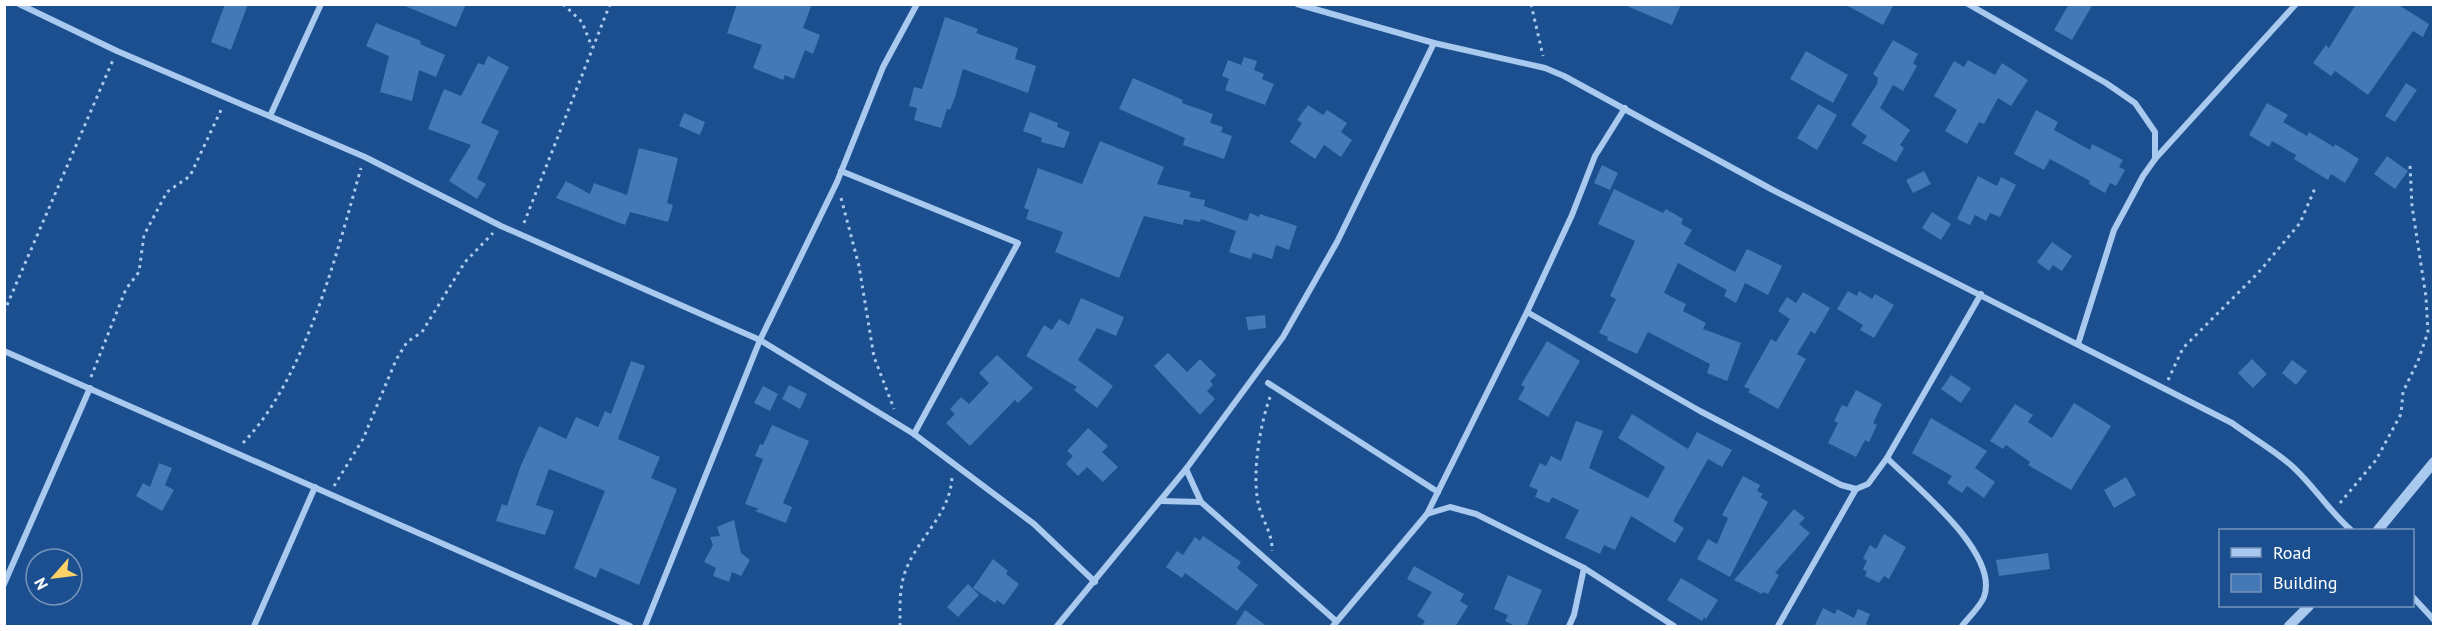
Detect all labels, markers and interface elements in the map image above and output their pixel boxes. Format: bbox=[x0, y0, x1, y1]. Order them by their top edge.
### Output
legend bbox=[2219, 529, 2414, 607]
text: Road bbox=[2273, 541, 2311, 564]
north arrow bbox=[24, 547, 84, 607]
text: Building bbox=[2273, 571, 2337, 594]
text: N bbox=[29, 575, 52, 593]

